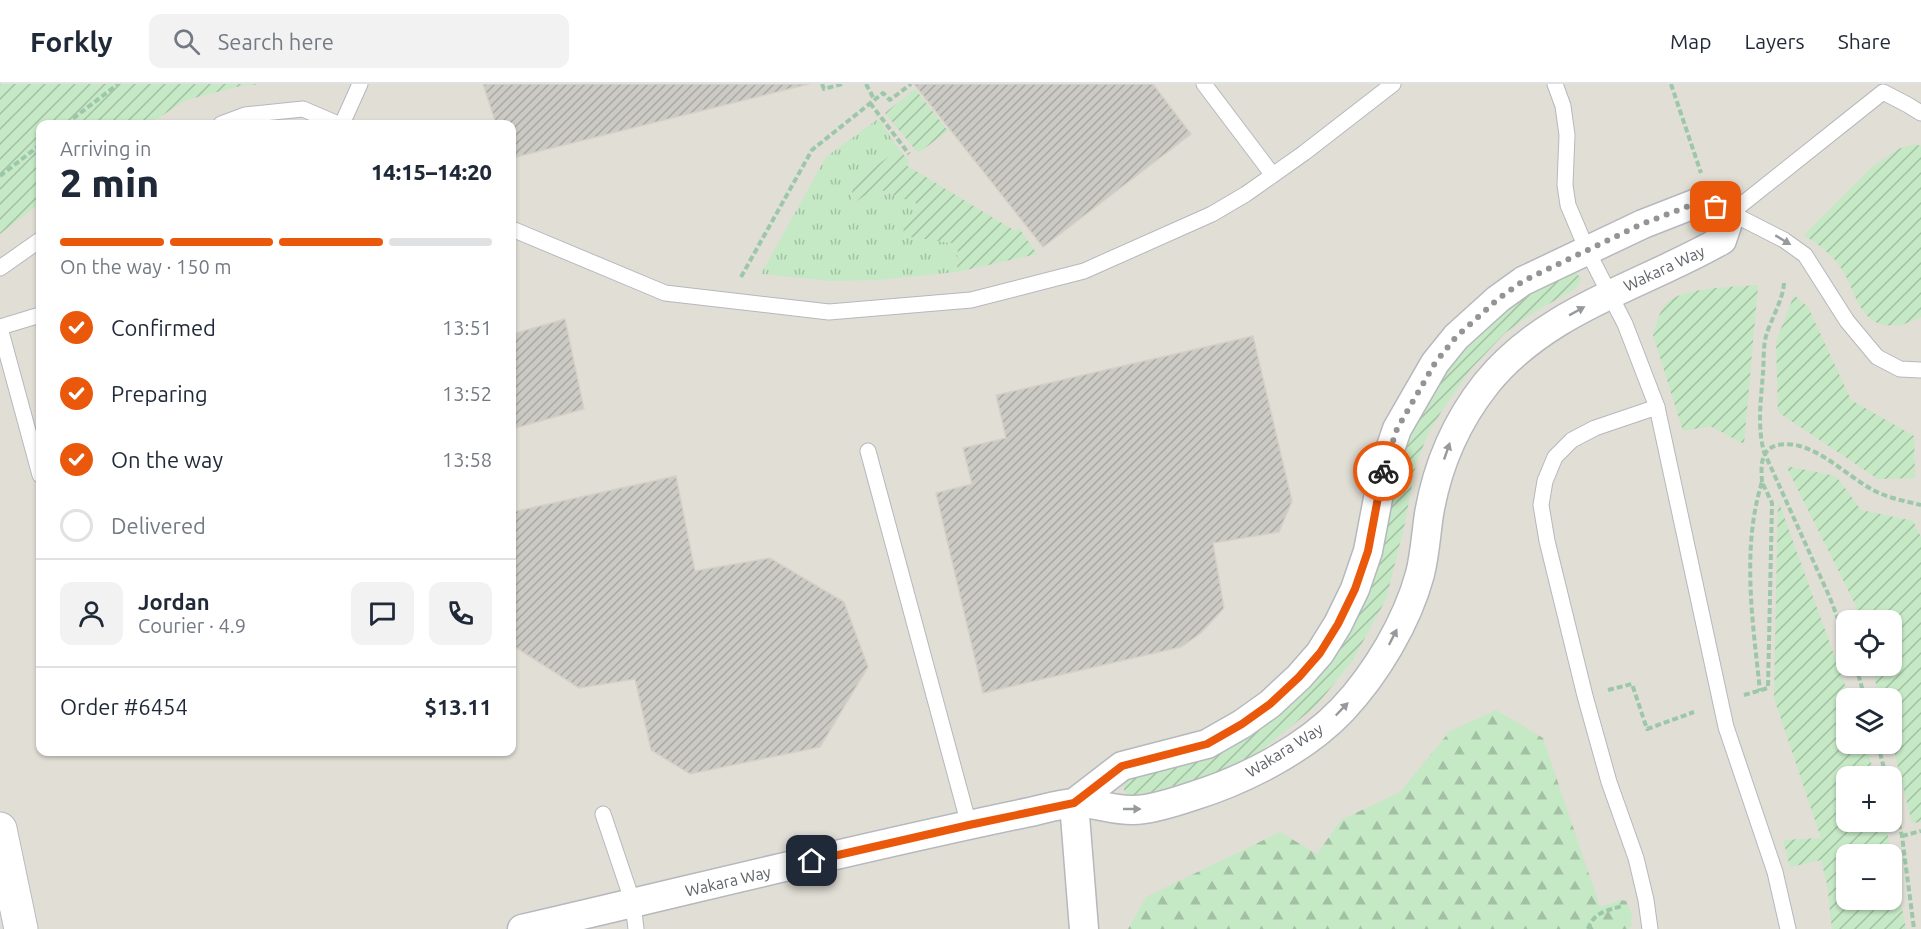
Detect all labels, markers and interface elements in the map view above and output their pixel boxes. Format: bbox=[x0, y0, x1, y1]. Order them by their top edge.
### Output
search box bbox=[149, 14, 569, 68]
icon: search bbox=[170, 25, 203, 58]
text: Forkly bbox=[30, 26, 113, 57]
text: Search here bbox=[218, 29, 334, 54]
text: Map bbox=[1670, 29, 1711, 53]
text: Layers bbox=[1744, 29, 1805, 53]
text: Share bbox=[1838, 29, 1891, 53]
text: Arriving in bbox=[60, 137, 151, 160]
text: 14:15–14:20 bbox=[371, 159, 492, 184]
text: 2 min bbox=[60, 161, 159, 204]
pin bbox=[1690, 181, 1741, 232]
icon: bag bbox=[1699, 190, 1732, 223]
one-way arrow bbox=[1775, 234, 1791, 245]
street label: Wakara Way bbox=[1621, 241, 1708, 295]
text: On the way · 150 m bbox=[60, 255, 232, 278]
one-way arrow bbox=[1569, 306, 1586, 316]
icon: check bbox=[60, 311, 93, 344]
text: Confirmed bbox=[111, 315, 216, 340]
text: 13:51 bbox=[442, 316, 492, 339]
icon: check bbox=[60, 377, 93, 410]
text: Preparing bbox=[111, 381, 208, 406]
text: 13:52 bbox=[442, 382, 492, 405]
courier bbox=[1353, 441, 1413, 501]
one-way arrow bbox=[1443, 442, 1453, 460]
icon: check bbox=[60, 443, 93, 476]
text: On the way bbox=[111, 447, 223, 472]
text: 13:58 bbox=[442, 448, 492, 471]
icon: bike bbox=[1367, 455, 1400, 488]
text: Delivered bbox=[111, 513, 206, 538]
button: person bbox=[60, 582, 123, 645]
button: chat bbox=[351, 582, 414, 645]
button: phone bbox=[429, 582, 492, 645]
text: Jordan bbox=[138, 589, 210, 614]
map controls bbox=[1836, 610, 1902, 910]
button: locate bbox=[1836, 610, 1902, 676]
text: Courier · 4.9 bbox=[138, 614, 246, 637]
one-way arrow bbox=[1388, 628, 1398, 646]
button: layers bbox=[1836, 688, 1902, 754]
text: Order #6454 bbox=[60, 694, 188, 719]
text: $13.11 bbox=[425, 694, 492, 719]
one-way arrow bbox=[1335, 703, 1349, 717]
street label: Wakara Way bbox=[1242, 719, 1326, 781]
button: + bbox=[1836, 766, 1902, 832]
one-way arrow bbox=[1123, 804, 1142, 814]
pin bbox=[786, 835, 837, 886]
icon: home bbox=[795, 844, 828, 877]
button: − bbox=[1836, 844, 1902, 910]
street label: Wakara Way bbox=[683, 862, 773, 900]

